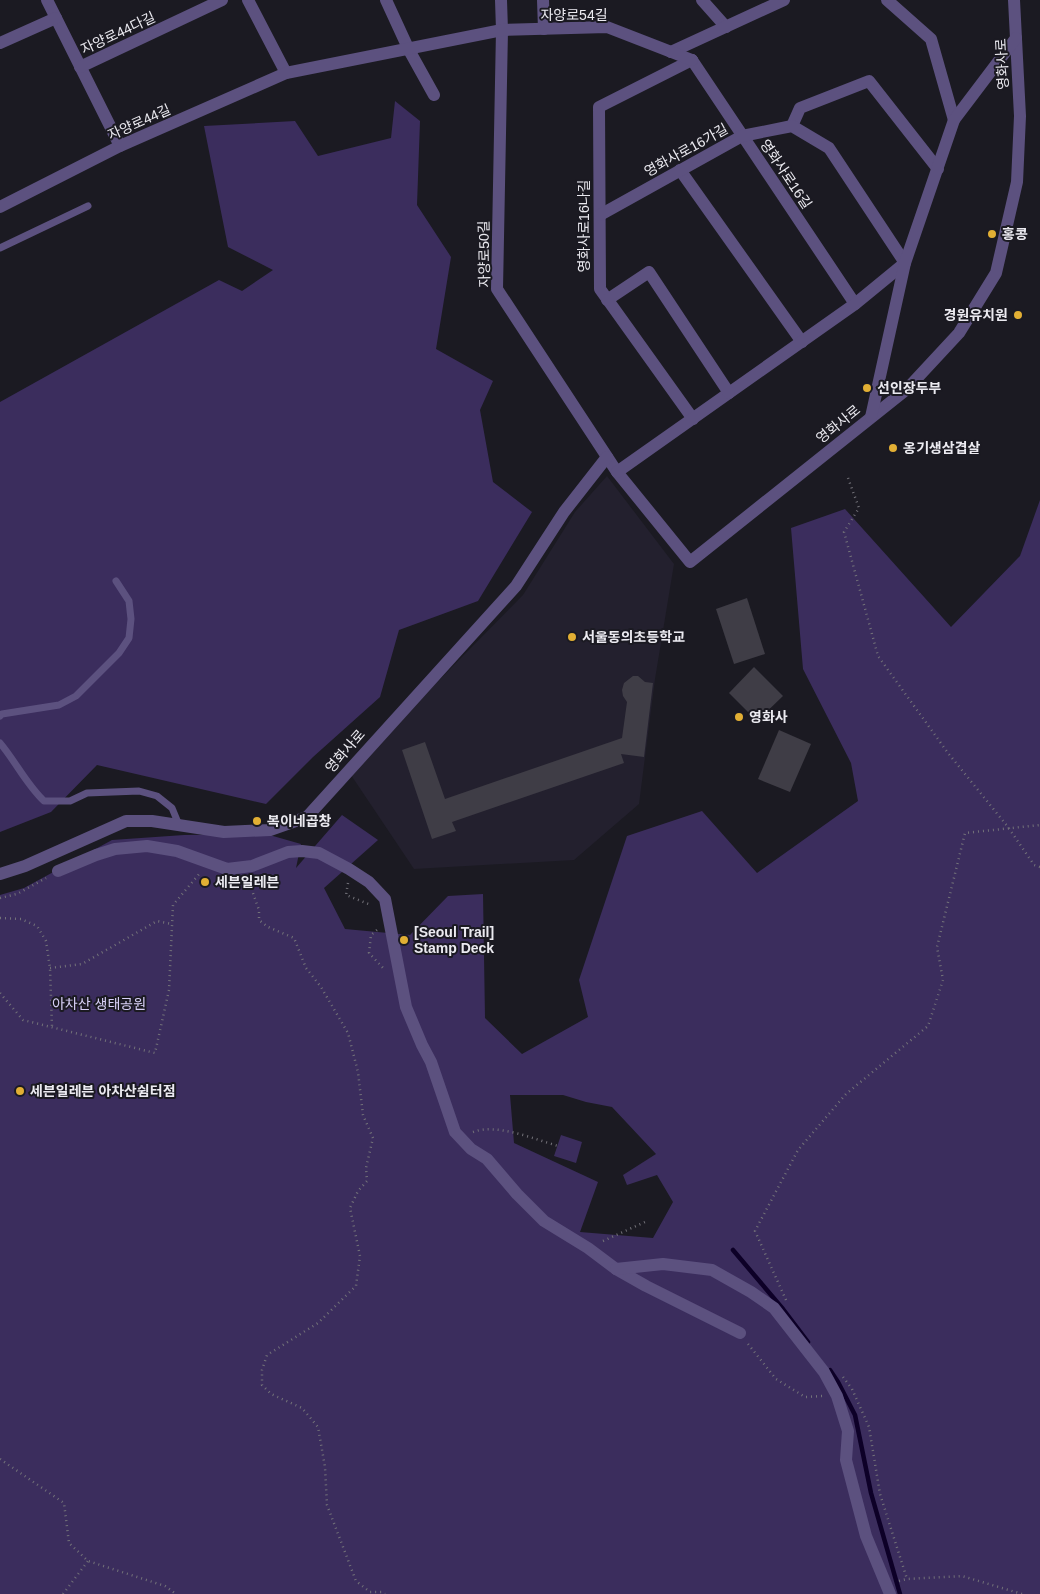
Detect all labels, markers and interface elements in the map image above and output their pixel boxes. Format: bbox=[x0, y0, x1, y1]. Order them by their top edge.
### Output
street label: 자양로54길 bbox=[540, 7, 608, 23]
street label: 자양로44다길 bbox=[78, 9, 158, 57]
street label: 영화사로 bbox=[993, 38, 1011, 90]
street label: 자양로44길 bbox=[105, 101, 173, 143]
street label: 영화사로16가길 bbox=[642, 120, 730, 180]
street label: 영화사로16길 bbox=[757, 136, 815, 212]
street label: 영화사로16나길 bbox=[576, 180, 592, 272]
street label: 자양로50길 bbox=[475, 220, 493, 288]
place label: 홍콩 bbox=[1002, 226, 1028, 242]
marker: 홍콩 bbox=[986, 228, 998, 240]
place label: 경원유치원 bbox=[944, 307, 1008, 323]
marker: 경원유치원 bbox=[1012, 309, 1024, 321]
place label: 선인장두부 bbox=[877, 380, 942, 396]
marker: 선인장두부 bbox=[861, 382, 873, 394]
street label: 영화사로 bbox=[813, 401, 863, 446]
place label: 옹기생삼겹살 bbox=[903, 440, 980, 456]
marker: 옹기생삼겹살 bbox=[887, 442, 899, 454]
place label: 서울동의초등학교 bbox=[582, 629, 685, 645]
marker: 서울동의초등학교 bbox=[566, 631, 578, 643]
place label: 영화사 bbox=[749, 709, 788, 725]
marker: 영화사 bbox=[733, 711, 745, 723]
street label: 영화사로 bbox=[322, 726, 368, 776]
place label: 복이네곱창 bbox=[267, 813, 332, 829]
marker: 복이네곱창 bbox=[251, 815, 263, 827]
place label: 세븐일레븐 bbox=[215, 874, 280, 890]
marker: 세븐일레븐 bbox=[199, 876, 211, 888]
place label: [Seoul Trail] Stamp Deck bbox=[414, 924, 494, 956]
marker: [Seoul Trail] Stamp Deck bbox=[398, 934, 410, 946]
park label: 아차산 생태공원 bbox=[52, 996, 146, 1012]
place label: 세븐일레븐 아차산쉼터점 bbox=[30, 1083, 176, 1099]
marker: 세븐일레븐 아차산쉼터점 bbox=[14, 1085, 26, 1097]

